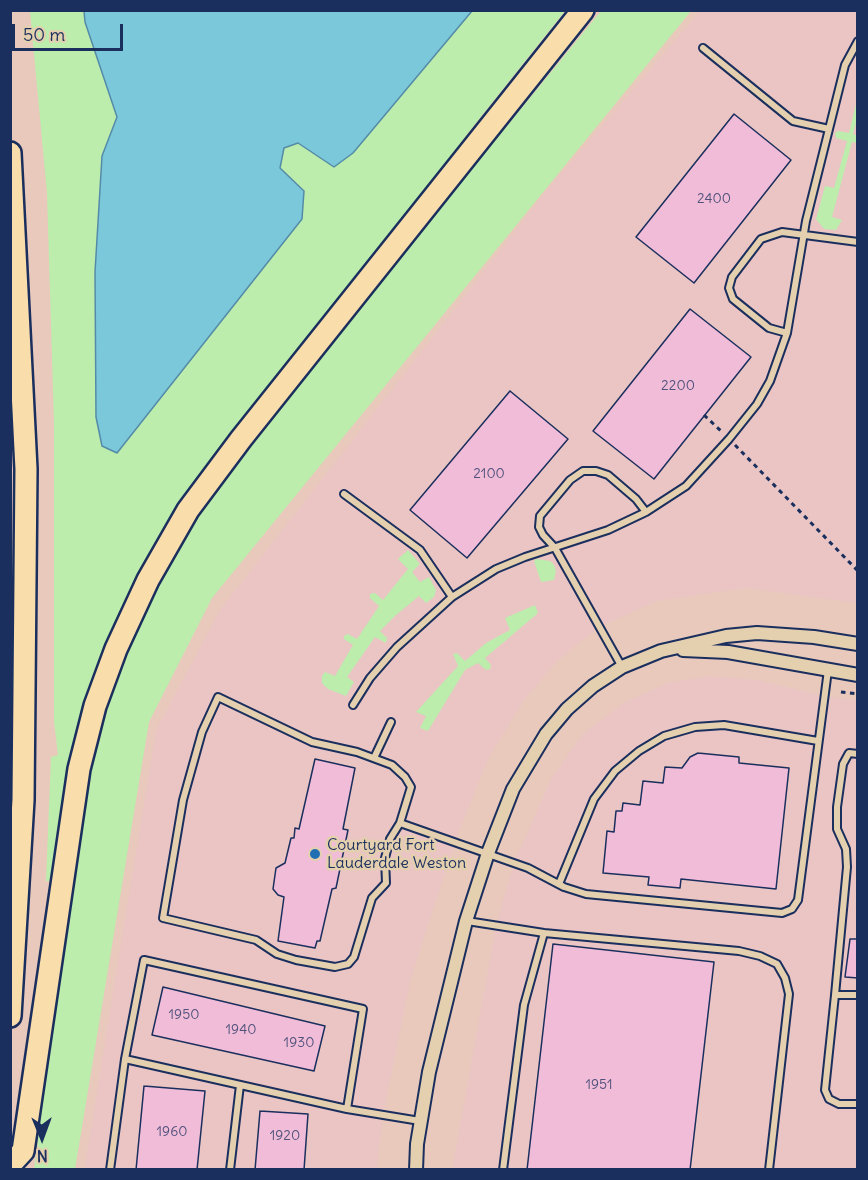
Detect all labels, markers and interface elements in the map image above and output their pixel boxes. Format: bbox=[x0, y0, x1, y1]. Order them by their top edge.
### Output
scale bar bbox=[15, 12, 126, 50]
text: 50 m bbox=[23, 23, 65, 46]
house number: 2400 bbox=[697, 191, 731, 207]
house number: 2200 bbox=[661, 378, 695, 394]
house number: 2100 bbox=[473, 466, 505, 482]
place label: Courtyard Fort Lauderdale Weston bbox=[327, 835, 466, 873]
marker: Courtyard Fort Lauderdale Weston bbox=[308, 847, 322, 861]
house number: 1950 bbox=[169, 1007, 199, 1023]
house number: 1940 bbox=[226, 1022, 256, 1038]
house number: 1930 bbox=[284, 1035, 314, 1051]
house number: 1951 bbox=[585, 1077, 613, 1093]
north arrow bbox=[12, 1108, 72, 1168]
house number: 1960 bbox=[157, 1124, 187, 1140]
house number: 1920 bbox=[270, 1128, 300, 1144]
text: N bbox=[37, 1146, 48, 1166]

